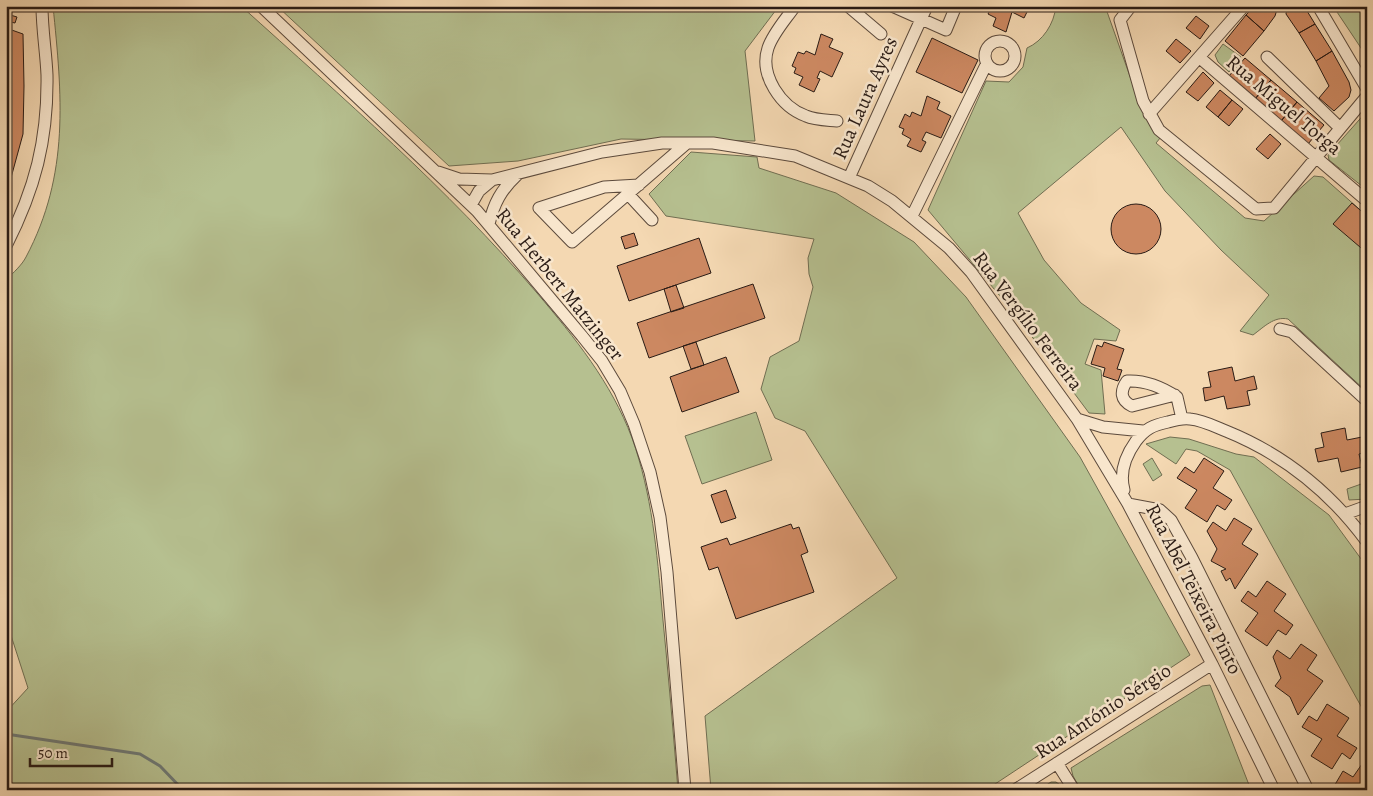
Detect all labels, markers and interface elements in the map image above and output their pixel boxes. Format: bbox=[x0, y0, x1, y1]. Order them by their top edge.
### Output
street label: Rua Laura Ayres bbox=[826, 32, 904, 164]
street label: Rua Miguel Torga bbox=[1220, 49, 1348, 162]
street label: Rua Herbert Matzinger bbox=[490, 202, 630, 366]
street label: Rua Vergílio Ferreira bbox=[967, 246, 1090, 397]
street label: Rua Abel Teixeira Pinto bbox=[1139, 499, 1249, 679]
street label: Rua António Sérgio bbox=[1030, 657, 1176, 765]
scale bar bbox=[30, 736, 112, 768]
text: 50 m bbox=[38, 743, 68, 763]

